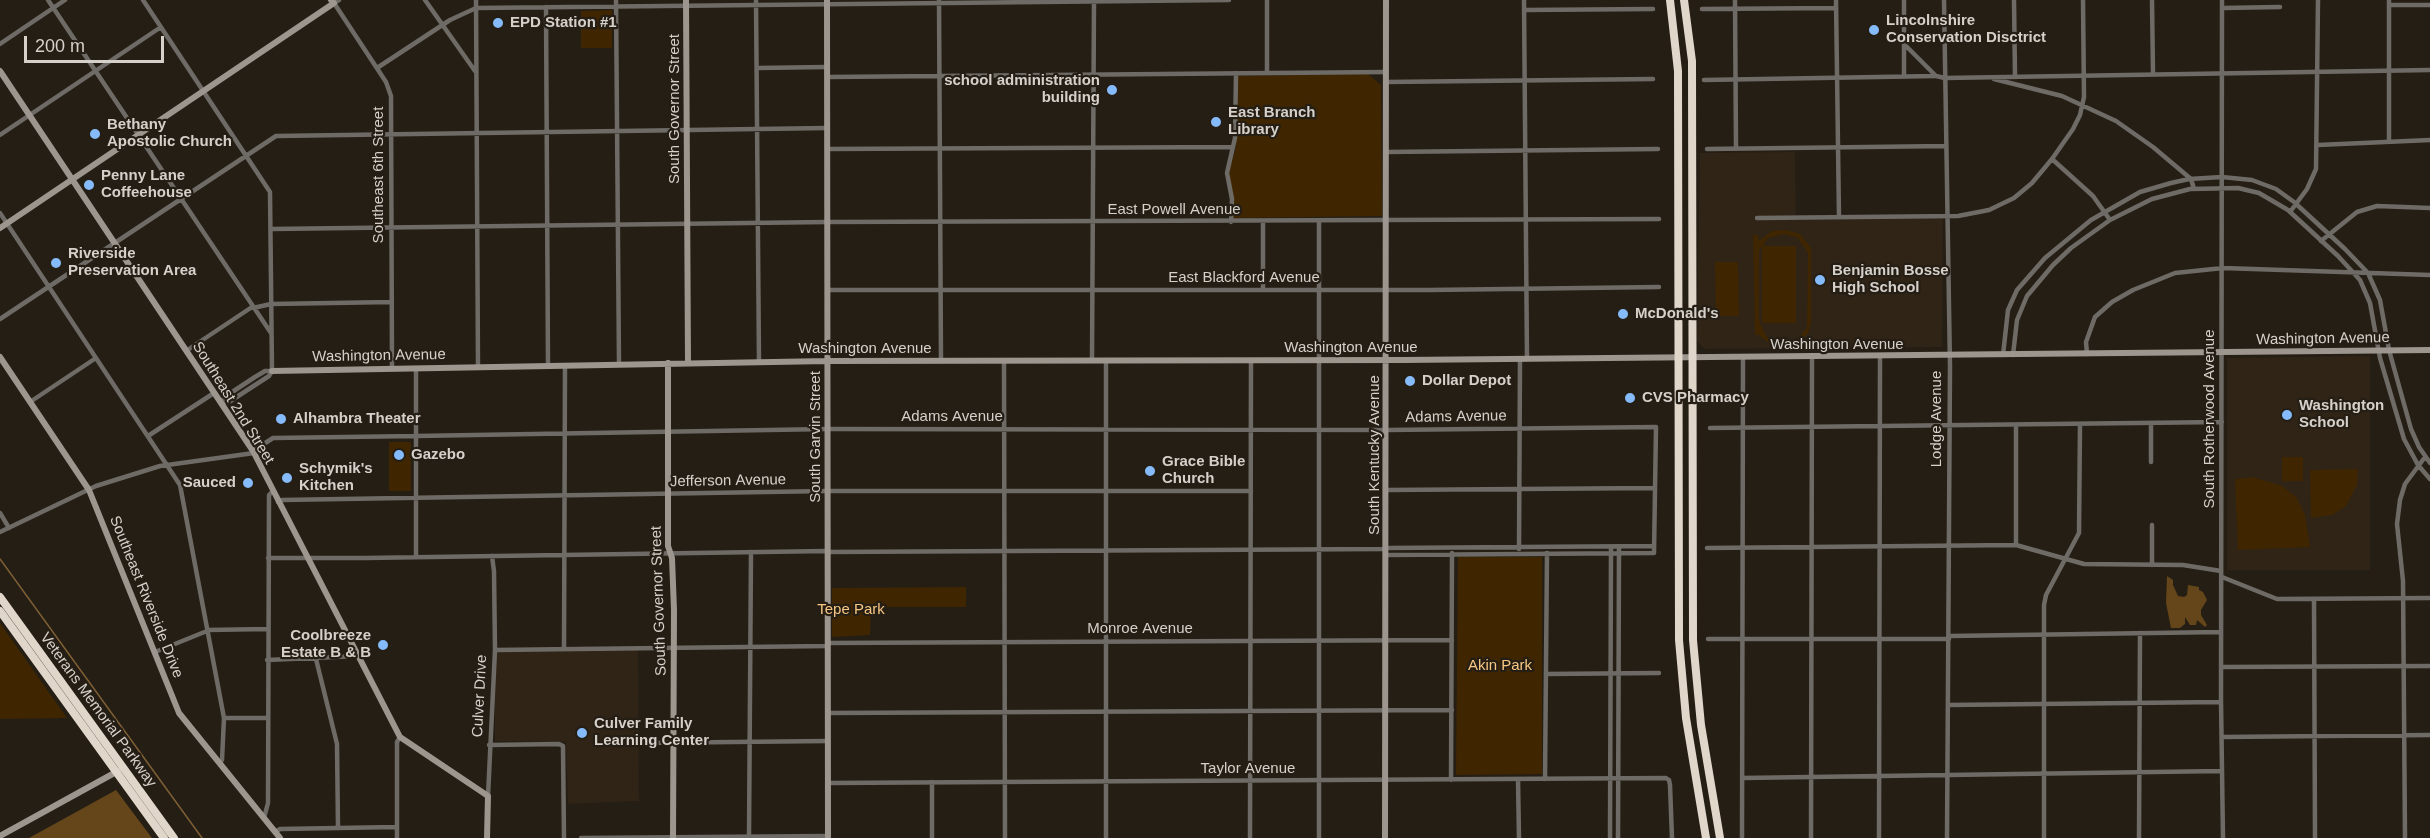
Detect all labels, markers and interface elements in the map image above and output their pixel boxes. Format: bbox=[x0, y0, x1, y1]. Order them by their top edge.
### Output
place label: Lincolnshire Conservation Disctrict bbox=[1886, 12, 2046, 47]
place label: EPD Station #1 bbox=[510, 14, 617, 32]
marker: EPD Station #1 bbox=[491, 16, 505, 30]
marker: Lincolnshire Conservation Disctrict bbox=[1867, 23, 1881, 37]
scale bar bbox=[27, 24, 166, 62]
street label: South Governor Street bbox=[666, 34, 684, 184]
text: 200 m bbox=[35, 36, 85, 56]
place label: school administration building bbox=[944, 72, 1100, 107]
marker: school administration building bbox=[1105, 83, 1119, 97]
place label: East Branch Library bbox=[1228, 104, 1316, 139]
street label: Southeast 6th Street bbox=[370, 107, 388, 243]
marker: East Branch Library bbox=[1209, 115, 1223, 129]
place label: Bethany Apostolic Church bbox=[107, 116, 232, 151]
marker: Bethany Apostolic Church bbox=[88, 127, 102, 141]
place label: Penny Lane Coffeehouse bbox=[101, 167, 192, 202]
marker: Penny Lane Coffeehouse bbox=[82, 178, 96, 192]
street label: East Powell Avenue bbox=[1107, 201, 1241, 219]
place label: Riverside Preservation Area bbox=[68, 245, 196, 280]
marker: Riverside Preservation Area bbox=[49, 256, 63, 270]
place label: Benjamin Bosse High School bbox=[1832, 262, 1949, 297]
street label: East Blackford Avenue bbox=[1168, 269, 1320, 287]
marker: Benjamin Bosse High School bbox=[1813, 273, 1827, 287]
place label: McDonald's bbox=[1635, 305, 1719, 323]
marker: McDonald's bbox=[1616, 307, 1630, 321]
street label: South Rotherwood Avenue bbox=[2201, 329, 2219, 509]
street label: Washington Avenue bbox=[2256, 329, 2390, 349]
street label: Washington Avenue bbox=[1770, 336, 1904, 354]
street label: Southeast 2nd Street bbox=[188, 338, 278, 468]
street label: Washington Avenue bbox=[1284, 339, 1418, 357]
street label: Washington Avenue bbox=[798, 340, 932, 358]
street label: Washington Avenue bbox=[312, 346, 446, 366]
street label: South Garvin Street bbox=[807, 371, 825, 503]
street label: Lodge Avenue bbox=[1928, 371, 1946, 467]
place label: Dollar Depot bbox=[1422, 372, 1511, 390]
marker: Dollar Depot bbox=[1403, 374, 1417, 388]
street label: South Kentucky Avenue bbox=[1366, 375, 1384, 535]
place label: CVS Pharmacy bbox=[1642, 389, 1749, 407]
marker: CVS Pharmacy bbox=[1623, 391, 1637, 405]
place label: Washington School bbox=[2299, 397, 2384, 432]
street label: Adams Avenue bbox=[1405, 407, 1507, 427]
street label: Adams Avenue bbox=[901, 408, 1003, 426]
marker: Washington School bbox=[2280, 408, 2294, 422]
place label: Alhambra Theater bbox=[293, 410, 421, 428]
marker: Alhambra Theater bbox=[274, 412, 288, 426]
place label: Gazebo bbox=[411, 446, 465, 464]
marker: Gazebo bbox=[392, 448, 406, 462]
place label: Grace Bible Church bbox=[1162, 453, 1245, 488]
place label: Schymik's Kitchen bbox=[299, 460, 373, 495]
marker: Grace Bible Church bbox=[1143, 464, 1157, 478]
marker: Schymik's Kitchen bbox=[280, 471, 294, 485]
street label: Jefferson Avenue bbox=[670, 471, 786, 491]
place label: Sauced bbox=[183, 474, 236, 492]
marker: Sauced bbox=[241, 476, 255, 490]
street label: Southeast Riverside Drive bbox=[105, 513, 187, 681]
street label: South Governor Street bbox=[647, 526, 671, 676]
park label: Tepe Park bbox=[817, 601, 885, 619]
street label: Monroe Avenue bbox=[1087, 620, 1193, 638]
place label: Coolbreeze Estate B & B bbox=[281, 627, 371, 662]
street label: Veterans Memorial Parkway bbox=[36, 629, 160, 791]
marker: Coolbreeze Estate B & B bbox=[376, 638, 390, 652]
street label: Culver Drive bbox=[469, 654, 491, 738]
park label: Akin Park bbox=[1468, 657, 1532, 675]
place label: Culver Family Learning Center bbox=[594, 715, 709, 750]
marker: Culver Family Learning Center bbox=[575, 726, 589, 740]
street label: Taylor Avenue bbox=[1201, 760, 1295, 778]

